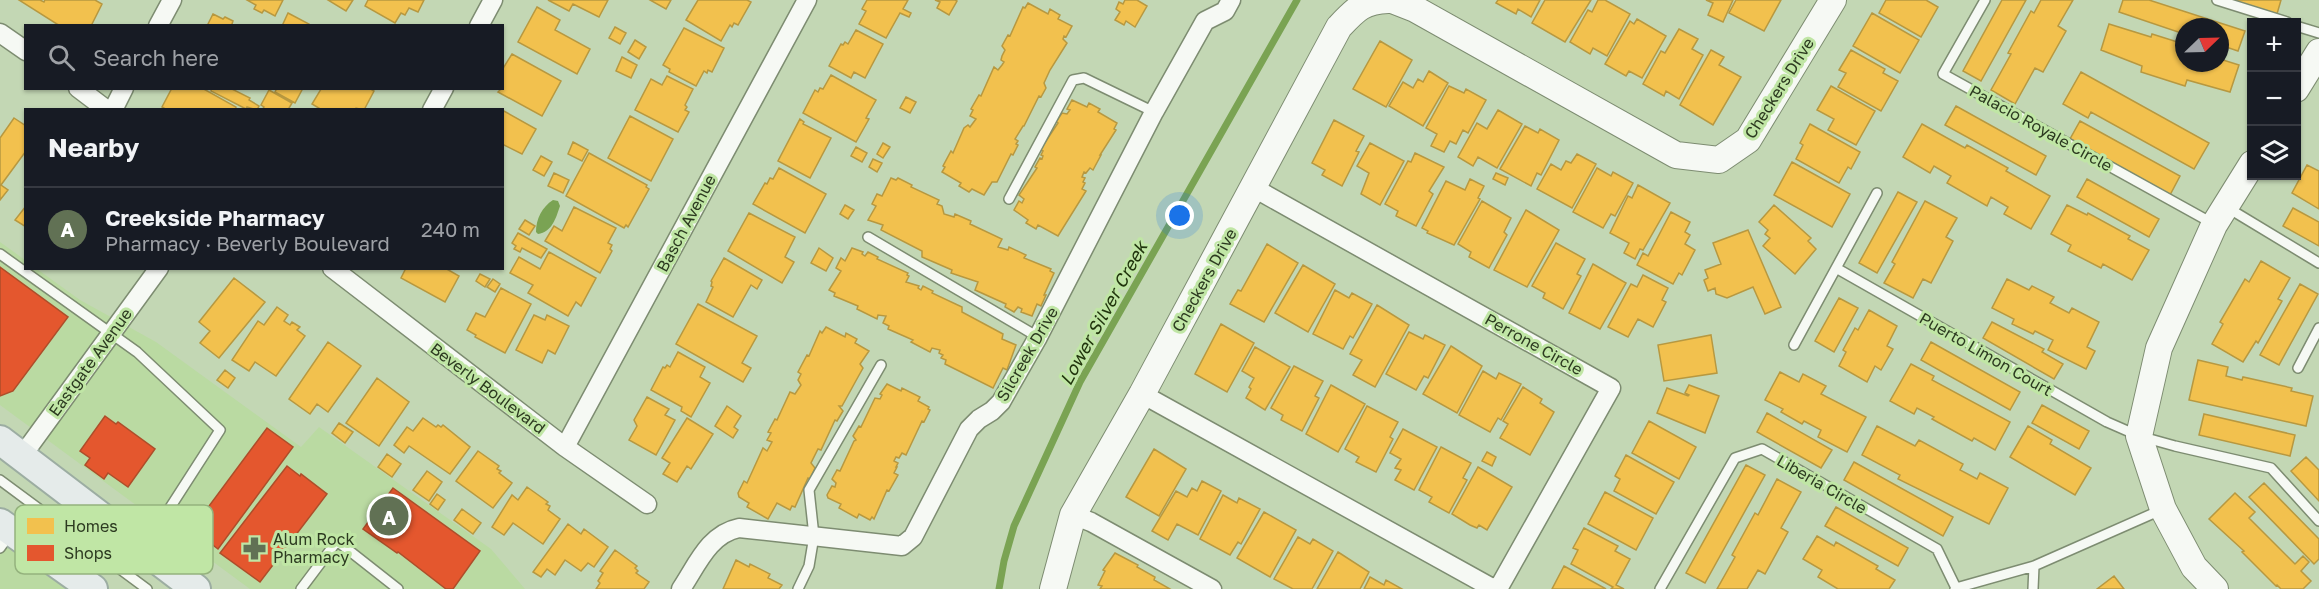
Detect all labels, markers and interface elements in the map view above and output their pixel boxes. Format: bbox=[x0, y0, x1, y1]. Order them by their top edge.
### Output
north arrow bbox=[2175, 18, 2229, 72]
map controls bbox=[2247, 18, 2301, 180]
button: + bbox=[2247, 18, 2301, 72]
search box bbox=[24, 24, 504, 90]
street label: Checkers Drive bbox=[1740, 34, 1818, 142]
icon: search bbox=[45, 41, 78, 74]
text: Search here bbox=[93, 44, 219, 71]
button: − bbox=[2247, 72, 2301, 126]
street label: Palacio Royale Circle bbox=[1966, 80, 2116, 176]
button: layers bbox=[2247, 126, 2301, 180]
text: Nearby bbox=[48, 132, 139, 163]
street label: Basch Avenue bbox=[652, 171, 720, 275]
your location bbox=[1165, 201, 1194, 230]
text: Creekside Pharmacy bbox=[105, 204, 325, 231]
text: A bbox=[60, 217, 75, 241]
text: 240 m bbox=[421, 217, 480, 241]
street label: Checkers Drive bbox=[1167, 225, 1241, 335]
text: Pharmacy · Beverly Boulevard bbox=[105, 231, 390, 255]
water label: Lower Silver Creek bbox=[1054, 236, 1152, 389]
street label: Silcreek Drive bbox=[992, 303, 1062, 405]
street label: Eastgate Avenue bbox=[44, 304, 136, 420]
street label: Puerto Limon Court bbox=[1916, 308, 2056, 400]
street label: Perrone Circle bbox=[1482, 309, 1586, 379]
street label: Beverly Boulevard bbox=[426, 338, 550, 438]
street label: Liberia Circle bbox=[1774, 450, 1870, 518]
pin: A bbox=[370, 494, 408, 538]
legend bbox=[15, 505, 213, 574]
text: Homes bbox=[64, 516, 118, 536]
place label: Alum Rock Pharmacy bbox=[273, 529, 354, 567]
pharmacy icon: Alum Rock Pharmacy bbox=[242, 535, 268, 561]
text: Shops bbox=[64, 543, 112, 563]

